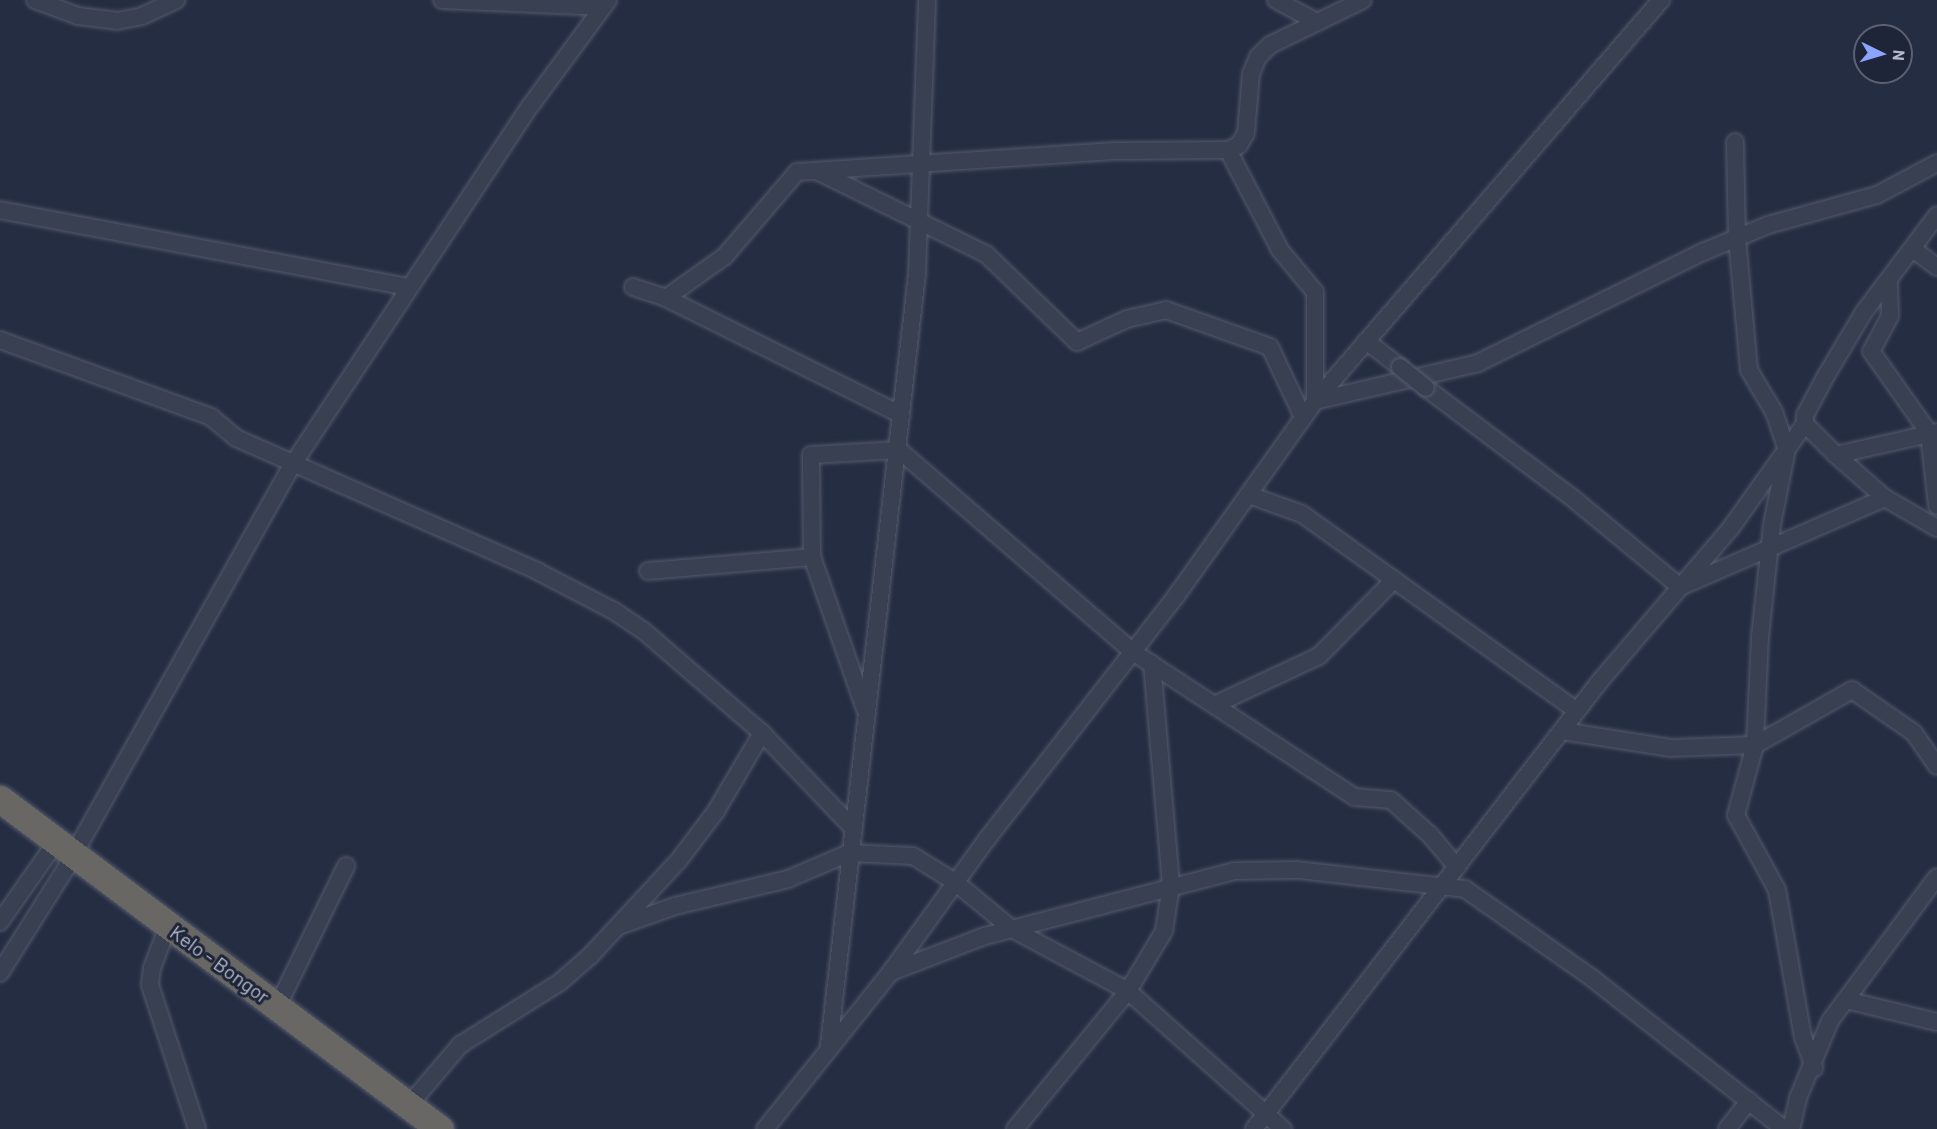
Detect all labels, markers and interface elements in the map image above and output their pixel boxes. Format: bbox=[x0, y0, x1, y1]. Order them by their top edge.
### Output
north arrow bbox=[1853, 24, 1913, 84]
text: N bbox=[1890, 49, 1909, 62]
street label: Kelo - Bongor bbox=[166, 920, 274, 1008]

